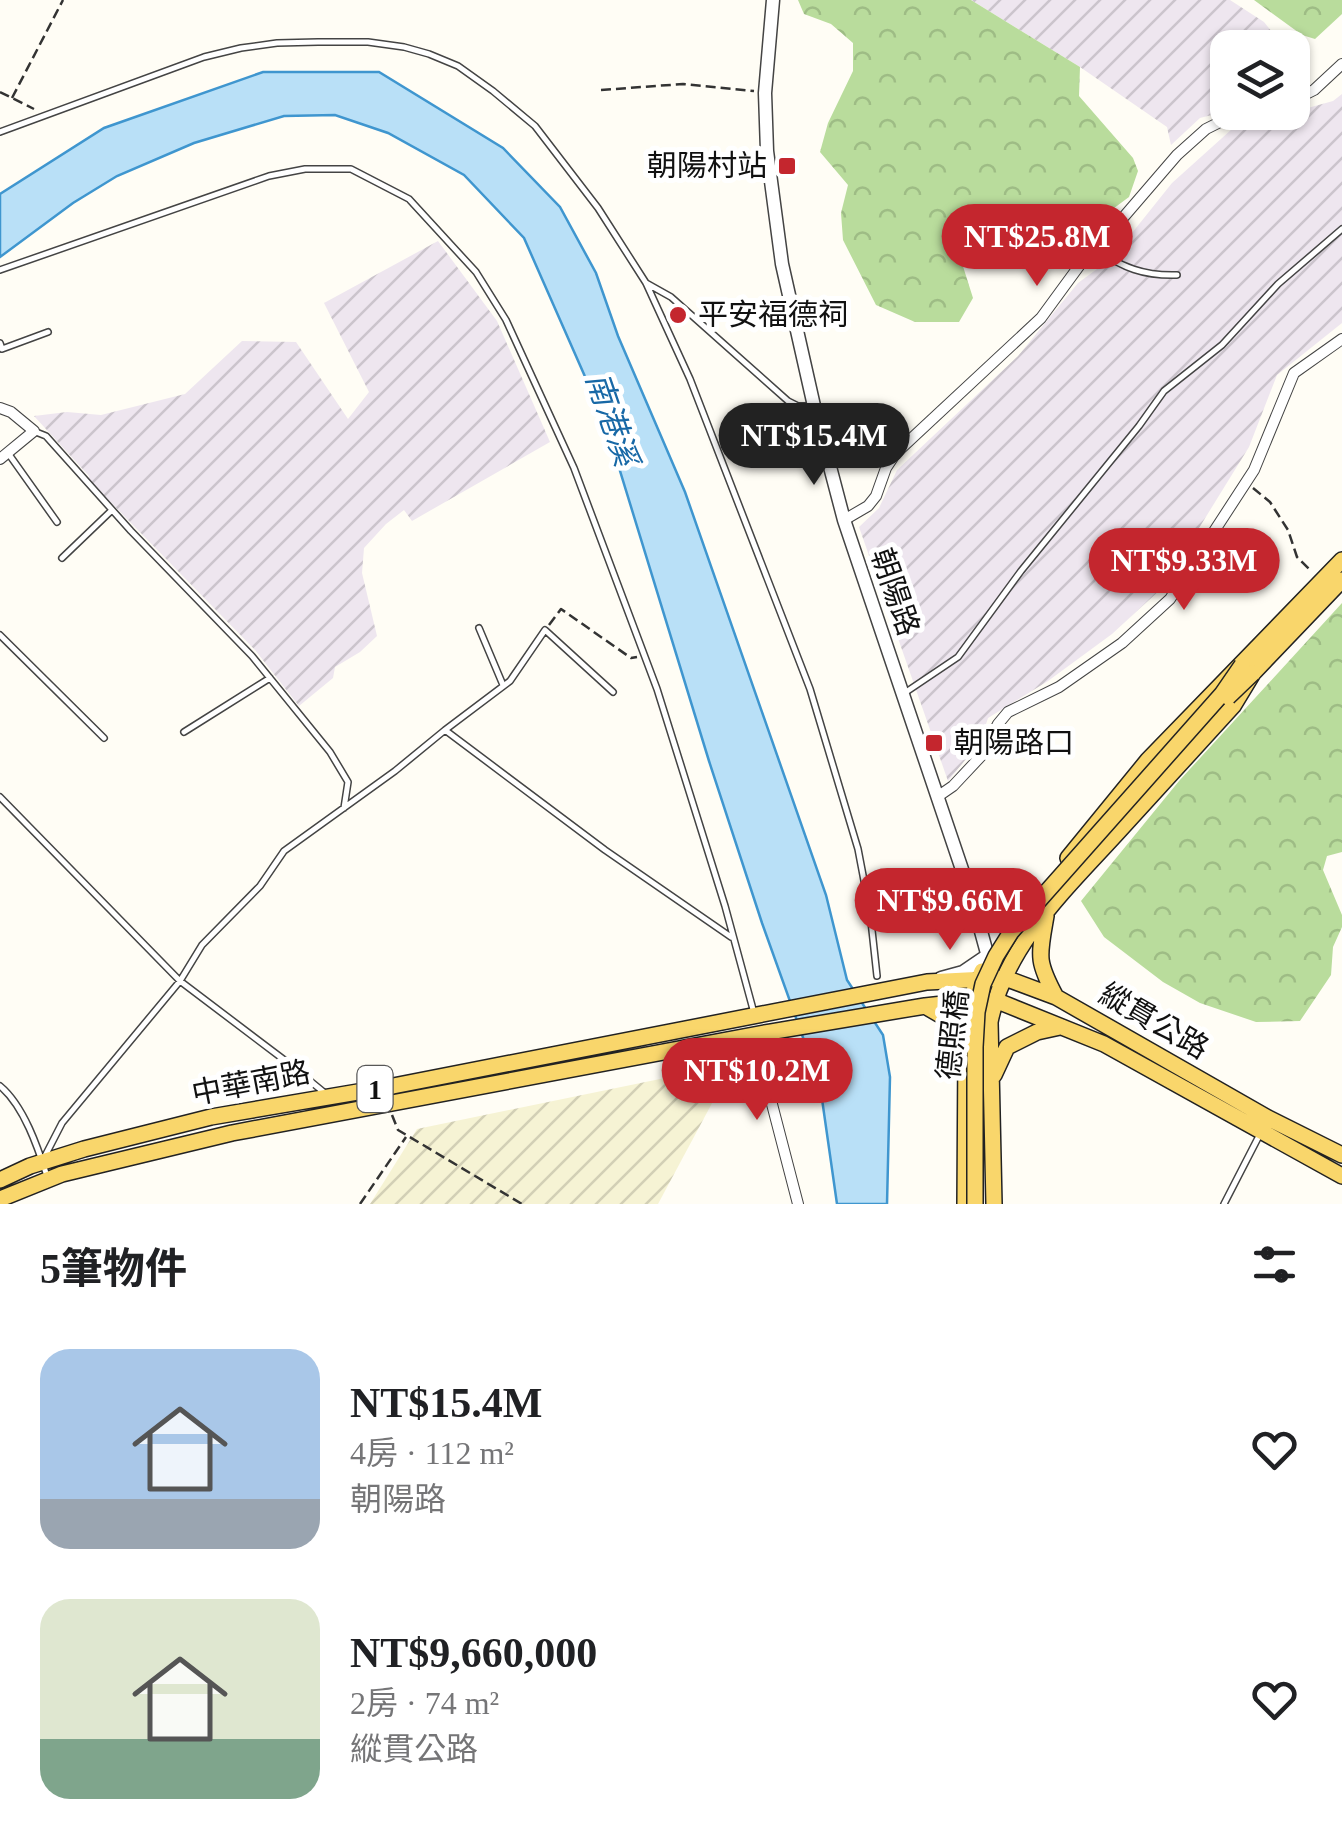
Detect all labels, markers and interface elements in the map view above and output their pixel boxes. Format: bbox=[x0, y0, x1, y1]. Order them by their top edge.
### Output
map controls bbox=[1210, 30, 1310, 130]
button: layers bbox=[1210, 30, 1310, 130]
place label: 朝陽村站 bbox=[647, 149, 767, 182]
marker: 朝陽村站 bbox=[776, 155, 798, 177]
pin: NT$25.8M bbox=[934, 204, 1140, 289]
text: NT$25.8M bbox=[964, 218, 1110, 254]
place label: 平安福德祠 bbox=[698, 298, 848, 331]
marker: 平安福德祠 bbox=[667, 304, 689, 326]
water label: 南港溪 bbox=[579, 368, 646, 474]
pin: NT$15.4M bbox=[711, 403, 917, 488]
text: NT$15.4M bbox=[741, 417, 887, 453]
pin: NT$9.33M bbox=[1081, 528, 1287, 613]
text: NT$9.33M bbox=[1111, 542, 1257, 578]
street label: 朝陽路 bbox=[865, 544, 926, 640]
place label: 朝陽路口 bbox=[954, 726, 1074, 759]
marker: 朝陽路口 bbox=[923, 732, 945, 754]
pin: NT$9.66M bbox=[847, 868, 1053, 953]
text: NT$9.66M bbox=[877, 882, 1023, 918]
street label: 縱貫公路 bbox=[1094, 976, 1214, 1065]
street label: 德照橋 bbox=[931, 988, 974, 1081]
pin: NT$10.2M bbox=[654, 1038, 860, 1123]
text: NT$10.2M bbox=[684, 1052, 830, 1088]
street label: 中華南路 bbox=[189, 1055, 313, 1110]
road number: 1 bbox=[358, 1066, 392, 1112]
icon: filters bbox=[1247, 1237, 1302, 1292]
text: 5筆物件 bbox=[40, 1246, 187, 1292]
text: NT$15.4M bbox=[350, 1380, 543, 1426]
icon: home bbox=[120, 1389, 240, 1509]
icon: heart bbox=[1247, 1422, 1302, 1477]
text: 4房 · 112 m² bbox=[350, 1435, 514, 1471]
text: 朝陽路 bbox=[350, 1481, 446, 1517]
text: NT$9,660,000 bbox=[350, 1630, 597, 1676]
icon: home bbox=[120, 1639, 240, 1759]
icon: heart bbox=[1247, 1672, 1302, 1727]
text: 2房 · 74 m² bbox=[350, 1685, 499, 1721]
text: 縱貫公路 bbox=[350, 1731, 478, 1767]

